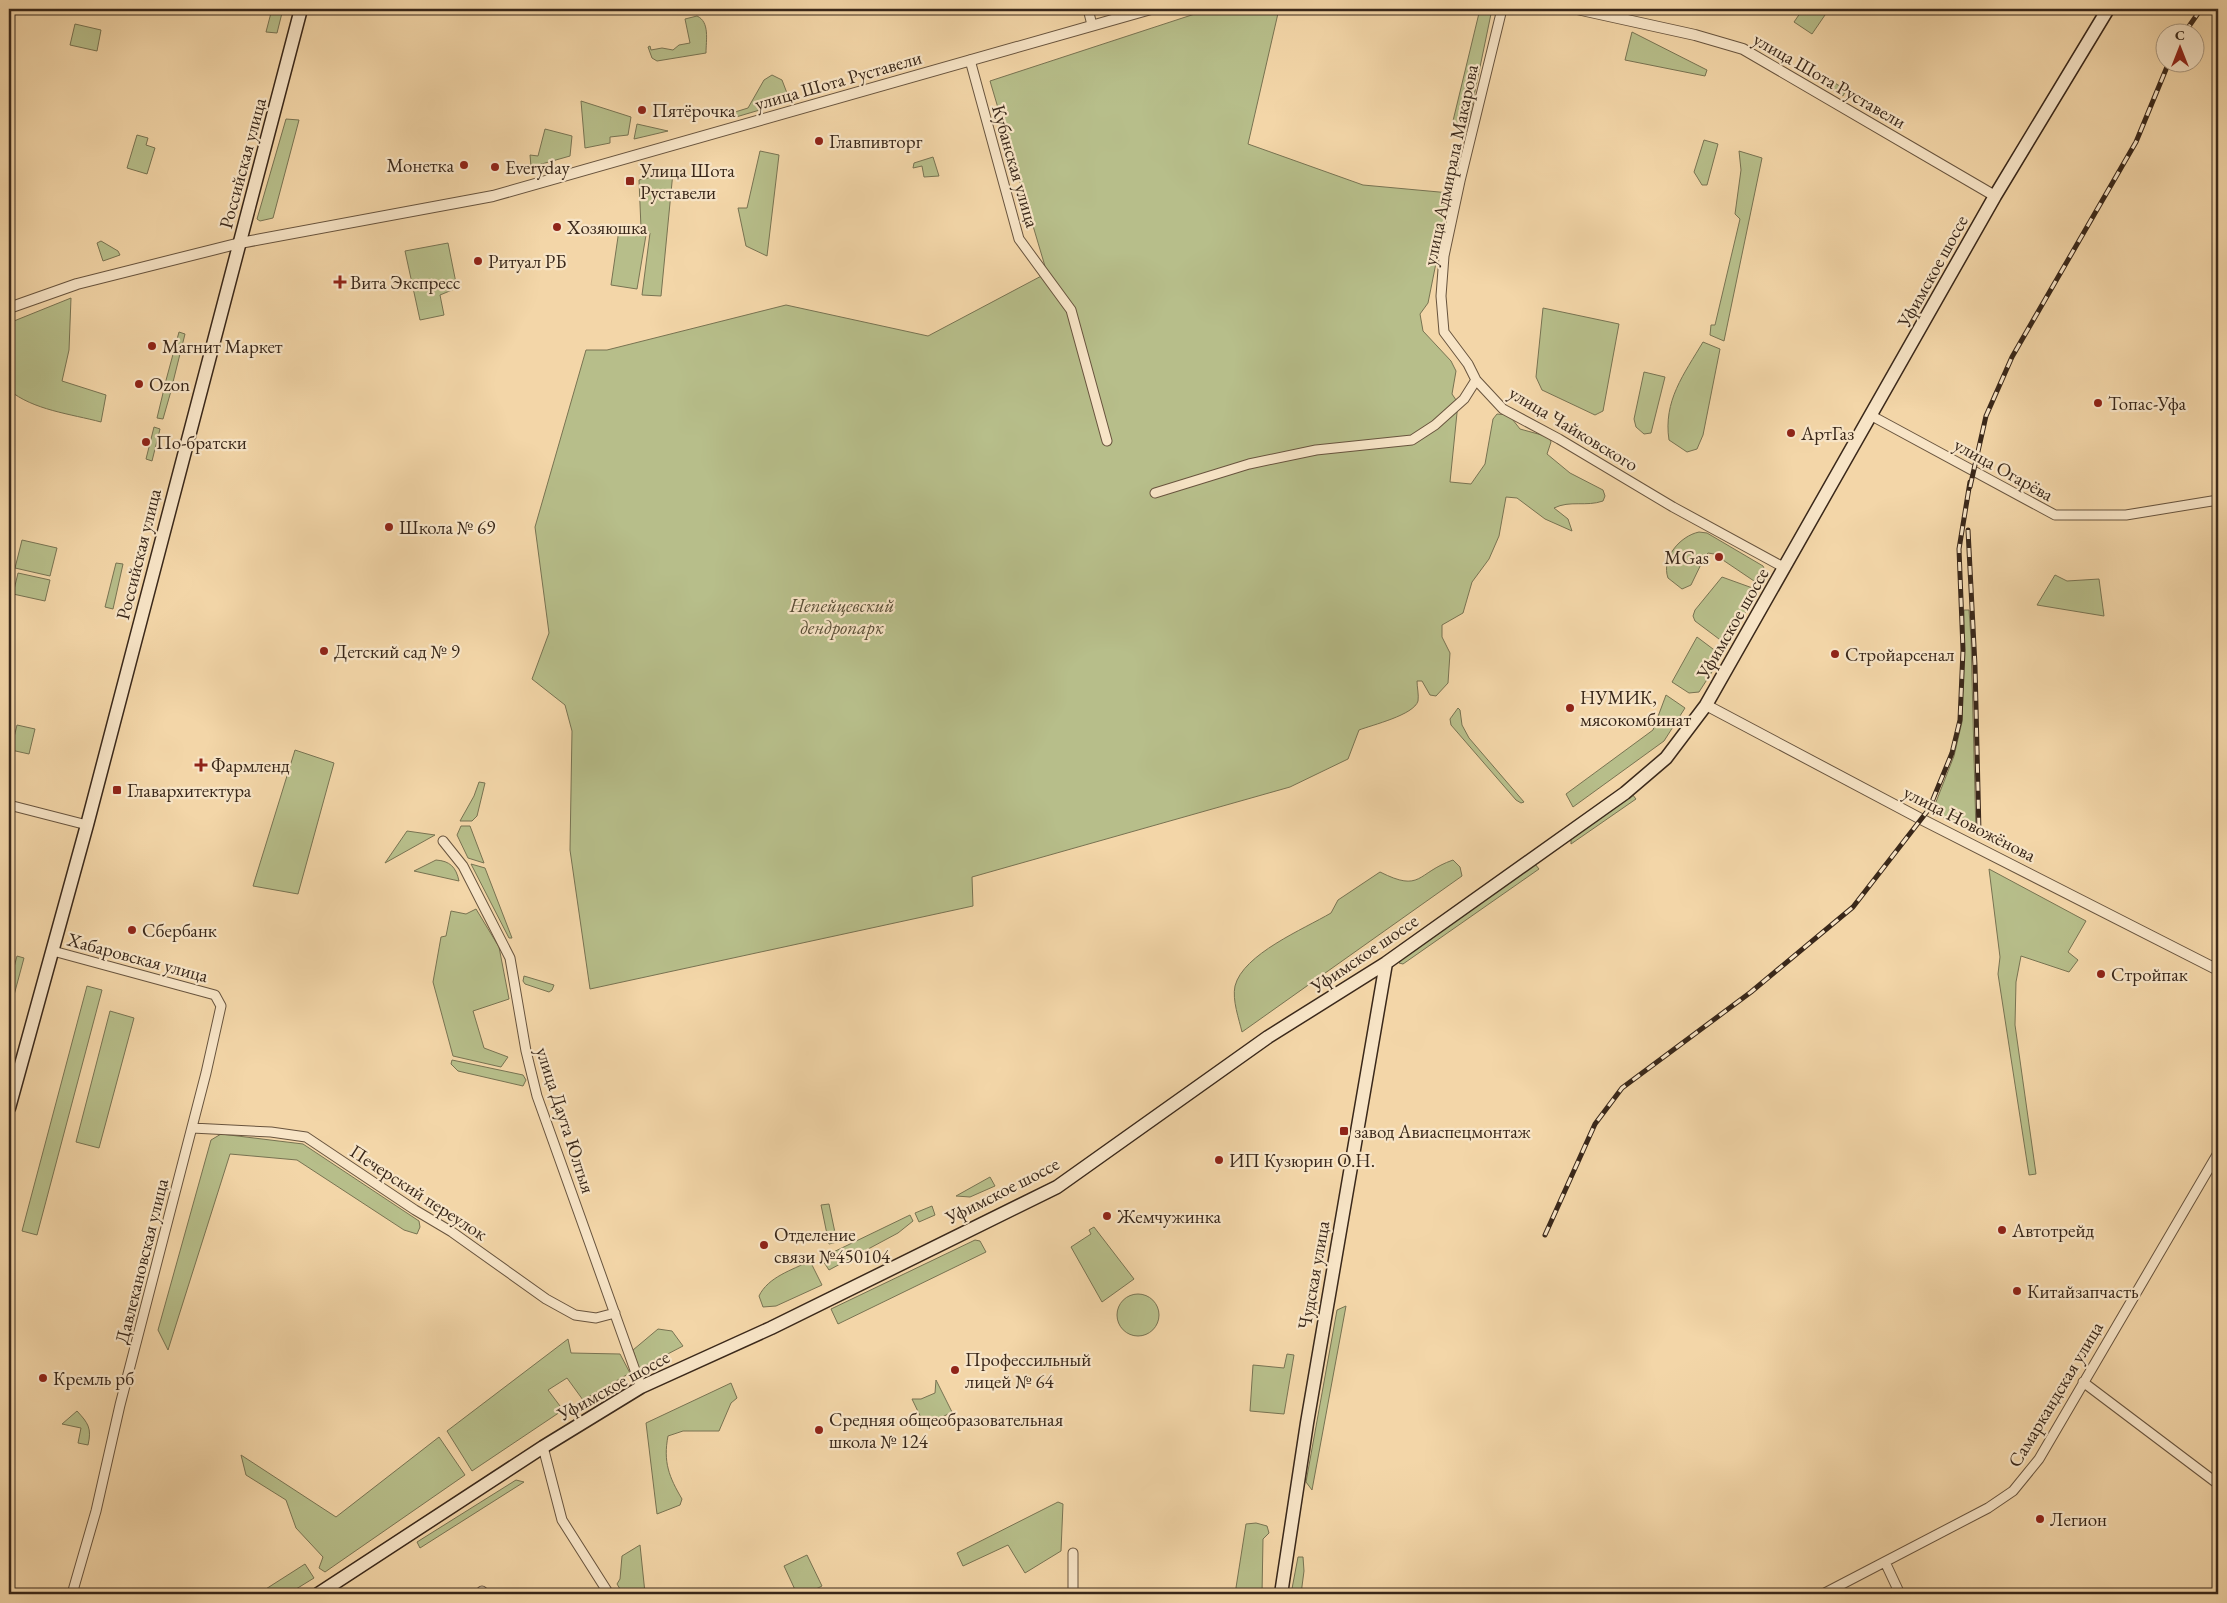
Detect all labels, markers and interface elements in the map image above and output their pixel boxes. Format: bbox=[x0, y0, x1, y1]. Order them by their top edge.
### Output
north arrow bbox=[2154, 22, 2204, 72]
street label: улица Шота Руставели bbox=[1749, 26, 1911, 134]
text: С bbox=[2175, 26, 2185, 44]
street label: улица Шота Руставели bbox=[752, 45, 924, 116]
street label: улица Адмирала Макарова bbox=[1417, 62, 1484, 268]
street label: Российская улица bbox=[213, 95, 272, 231]
place label: Пятёрочка bbox=[652, 98, 736, 123]
street label: Кубанская улица bbox=[986, 102, 1045, 231]
marker: Пятёрочка bbox=[636, 104, 648, 116]
place label: Главпивторг bbox=[829, 129, 923, 154]
marker: Главпивторг bbox=[813, 135, 825, 147]
place label: Монетка bbox=[386, 153, 454, 178]
place label: Everyday bbox=[505, 155, 571, 180]
place label: Улица Шота Руставели bbox=[639, 158, 735, 205]
marker: Монетка bbox=[458, 159, 470, 171]
marker: Everyday bbox=[489, 161, 501, 173]
marker: Улица Шота Руставели bbox=[624, 175, 636, 187]
street label: Уфимское шоссе bbox=[1891, 211, 1974, 333]
place label: Хозяюшка bbox=[566, 215, 648, 240]
marker: Хозяюшка bbox=[551, 221, 563, 233]
place label: Ритуал РБ bbox=[488, 249, 567, 274]
marker: Ритуал РБ bbox=[472, 255, 484, 267]
place label: Вита Экспресс bbox=[350, 270, 461, 295]
marker: Вита Экспресс bbox=[334, 276, 346, 288]
place label: Магнит Маркет bbox=[162, 334, 283, 359]
marker: Магнит Маркет bbox=[146, 340, 158, 352]
place label: Ozon bbox=[149, 372, 190, 397]
marker: Ozon bbox=[133, 378, 145, 390]
street label: улица Чайковского bbox=[1505, 380, 1643, 477]
place label: Топас-Уфа bbox=[2108, 391, 2186, 416]
marker: Топас-Уфа bbox=[2092, 397, 2104, 409]
place label: АртГаз bbox=[1800, 421, 1854, 446]
marker: АртГаз bbox=[1785, 427, 1797, 439]
place label: По-братски bbox=[156, 430, 247, 455]
street label: улица Огарёва bbox=[1950, 432, 2058, 507]
marker: По-братски bbox=[140, 436, 152, 448]
street label: Российская улица bbox=[110, 486, 167, 622]
place label: Школа № 69 bbox=[399, 515, 495, 540]
marker: Школа № 69 bbox=[383, 521, 395, 533]
place label: MGas bbox=[1664, 545, 1709, 570]
marker: MGas bbox=[1713, 551, 1725, 563]
street label: Уфимское шоссе bbox=[1690, 563, 1774, 684]
park label: Непейцевский дендропарк bbox=[789, 593, 894, 640]
place label: Детский сад № 9 bbox=[334, 639, 460, 664]
place label: Стройарсенал bbox=[1845, 642, 1954, 667]
marker: Детский сад № 9 bbox=[318, 645, 330, 657]
marker: Стройарсенал bbox=[1829, 648, 1841, 660]
place label: НУМИК, мясокомбинат bbox=[1580, 685, 1691, 732]
marker: НУМИК, мясокомбинат bbox=[1564, 702, 1576, 714]
place label: Фармленд bbox=[211, 753, 290, 778]
marker: Фармленд bbox=[195, 759, 207, 771]
place label: Главархитектура bbox=[127, 778, 252, 803]
street label: улица Новожёнова bbox=[1899, 779, 2041, 868]
marker: Главархитектура bbox=[111, 784, 123, 796]
street label: Уфимское шоссе bbox=[1305, 908, 1423, 999]
place label: Сбербанк bbox=[142, 918, 217, 943]
marker: Сбербанк bbox=[126, 924, 138, 936]
street label: Хабаровская улица bbox=[64, 926, 211, 988]
place label: Стройпак bbox=[2111, 962, 2188, 987]
marker: Стройпак bbox=[2095, 968, 2107, 980]
street label: улица Даута Юлтыя bbox=[530, 1044, 601, 1197]
place label: завод Авиаспецмонтаж bbox=[1354, 1119, 1532, 1144]
marker: завод Авиаспецмонтаж bbox=[1338, 1125, 1350, 1137]
street label: Печерский переулок bbox=[345, 1139, 492, 1246]
place label: ИП Кузюрин О.Н. bbox=[1229, 1148, 1375, 1173]
street label: Уфимское шоссе bbox=[940, 1151, 1063, 1230]
marker: ИП Кузюрин О.Н. bbox=[1213, 1154, 1225, 1166]
street label: Давлекановская улица bbox=[109, 1175, 174, 1346]
place label: Жемчужинка bbox=[1116, 1204, 1221, 1229]
marker: Жемчужинка bbox=[1101, 1210, 1113, 1222]
street label: Чудская улица bbox=[1292, 1218, 1335, 1331]
place label: Автотрейд bbox=[2011, 1218, 2094, 1243]
place label: Отделение связи №450104 bbox=[774, 1222, 891, 1269]
marker: Автотрейд bbox=[1996, 1224, 2008, 1236]
marker: Отделение связи №450104 bbox=[758, 1239, 770, 1251]
place label: Китайзапчасть bbox=[2027, 1279, 2139, 1304]
marker: Китайзапчасть bbox=[2011, 1285, 2023, 1297]
street label: Самаркандская улица bbox=[2002, 1316, 2109, 1472]
street label: Уфимское шоссе bbox=[552, 1344, 674, 1427]
place label: Профессильный лицей № 64 bbox=[965, 1347, 1091, 1394]
marker: Профессильный лицей № 64 bbox=[949, 1364, 961, 1376]
place label: Кремль рб bbox=[53, 1366, 134, 1391]
marker: Кремль рб bbox=[37, 1372, 49, 1384]
place label: Средняя общеобразовательная школа № 124 bbox=[829, 1407, 1064, 1454]
marker: Средняя общеобразовательная школа № 124 bbox=[813, 1424, 825, 1436]
place label: Легион bbox=[2050, 1507, 2107, 1532]
marker: Легион bbox=[2034, 1513, 2046, 1525]

